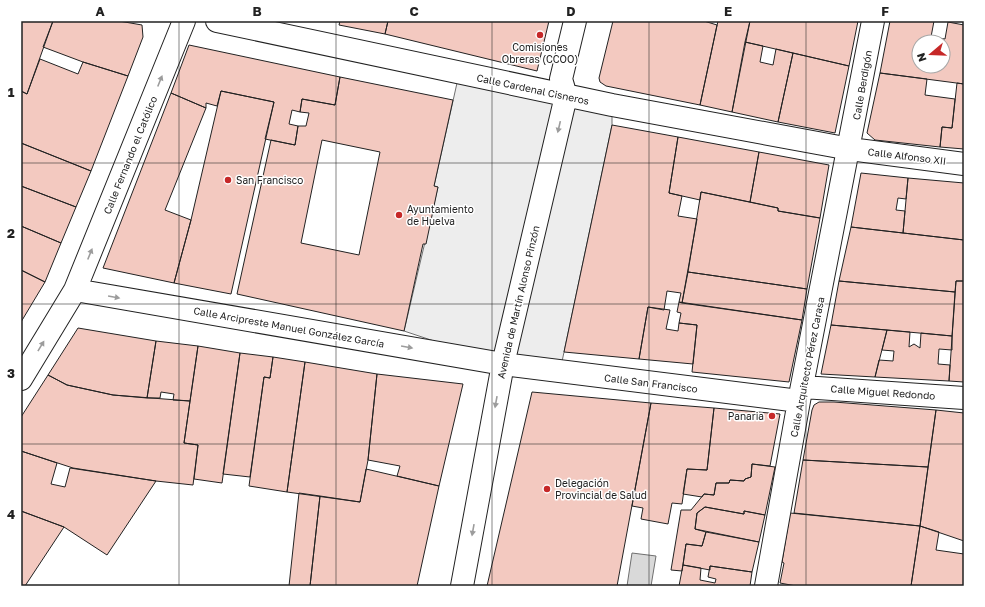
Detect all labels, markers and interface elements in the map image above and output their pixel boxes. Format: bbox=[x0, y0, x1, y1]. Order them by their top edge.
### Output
text: A bbox=[95, 3, 105, 19]
text: B bbox=[252, 3, 262, 19]
text: C bbox=[409, 3, 419, 19]
text: D bbox=[566, 3, 576, 19]
text: E bbox=[724, 3, 732, 19]
text: F bbox=[881, 3, 889, 19]
marker: Comisiones Obreras (CCOO) bbox=[535, 30, 545, 40]
north arrow bbox=[911, 34, 951, 74]
place label: Comisiones Obreras (CCOO) bbox=[502, 41, 578, 65]
street label: Calle Berdigón bbox=[850, 49, 874, 121]
text: N bbox=[914, 51, 929, 63]
street label: Calle Cardenal Cisneros bbox=[476, 71, 590, 107]
one-way arrow bbox=[157, 75, 163, 87]
text: 1 bbox=[8, 84, 15, 100]
street label: Calle Fernando el Católico bbox=[101, 94, 159, 216]
one-way arrow bbox=[555, 121, 561, 133]
street label: Calle Alfonso XII bbox=[867, 145, 947, 167]
place label: San Francisco bbox=[236, 174, 303, 186]
marker: San Francisco bbox=[223, 175, 233, 185]
place label: Ayuntamiento de Huelva bbox=[407, 203, 474, 227]
marker: Ayuntamiento de Huelva bbox=[394, 210, 404, 220]
street label: Avenida de Martín Alonso Pinzón bbox=[495, 224, 541, 380]
text: 2 bbox=[7, 225, 15, 241]
one-way arrow bbox=[87, 247, 93, 259]
one-way arrow bbox=[107, 294, 120, 300]
street label: Calle Arquitecto Pérez Carasa bbox=[788, 296, 826, 438]
street label: Calle Arcipreste Manuel González García bbox=[193, 304, 385, 350]
one-way arrow bbox=[38, 340, 45, 352]
one-way arrow bbox=[401, 345, 413, 351]
text: 3 bbox=[7, 365, 15, 381]
street label: Calle San Francisco bbox=[604, 371, 698, 395]
street label: Calle Miguel Redondo bbox=[830, 382, 936, 402]
one-way arrow bbox=[493, 396, 499, 409]
place label: Panaria bbox=[728, 410, 764, 422]
marker: Panaria bbox=[767, 411, 777, 421]
place label: Delegación Provincial de Salud bbox=[555, 477, 647, 501]
marker: Delegación Provincial de Salud bbox=[542, 484, 552, 494]
text: 4 bbox=[7, 506, 15, 522]
one-way arrow bbox=[469, 524, 475, 536]

